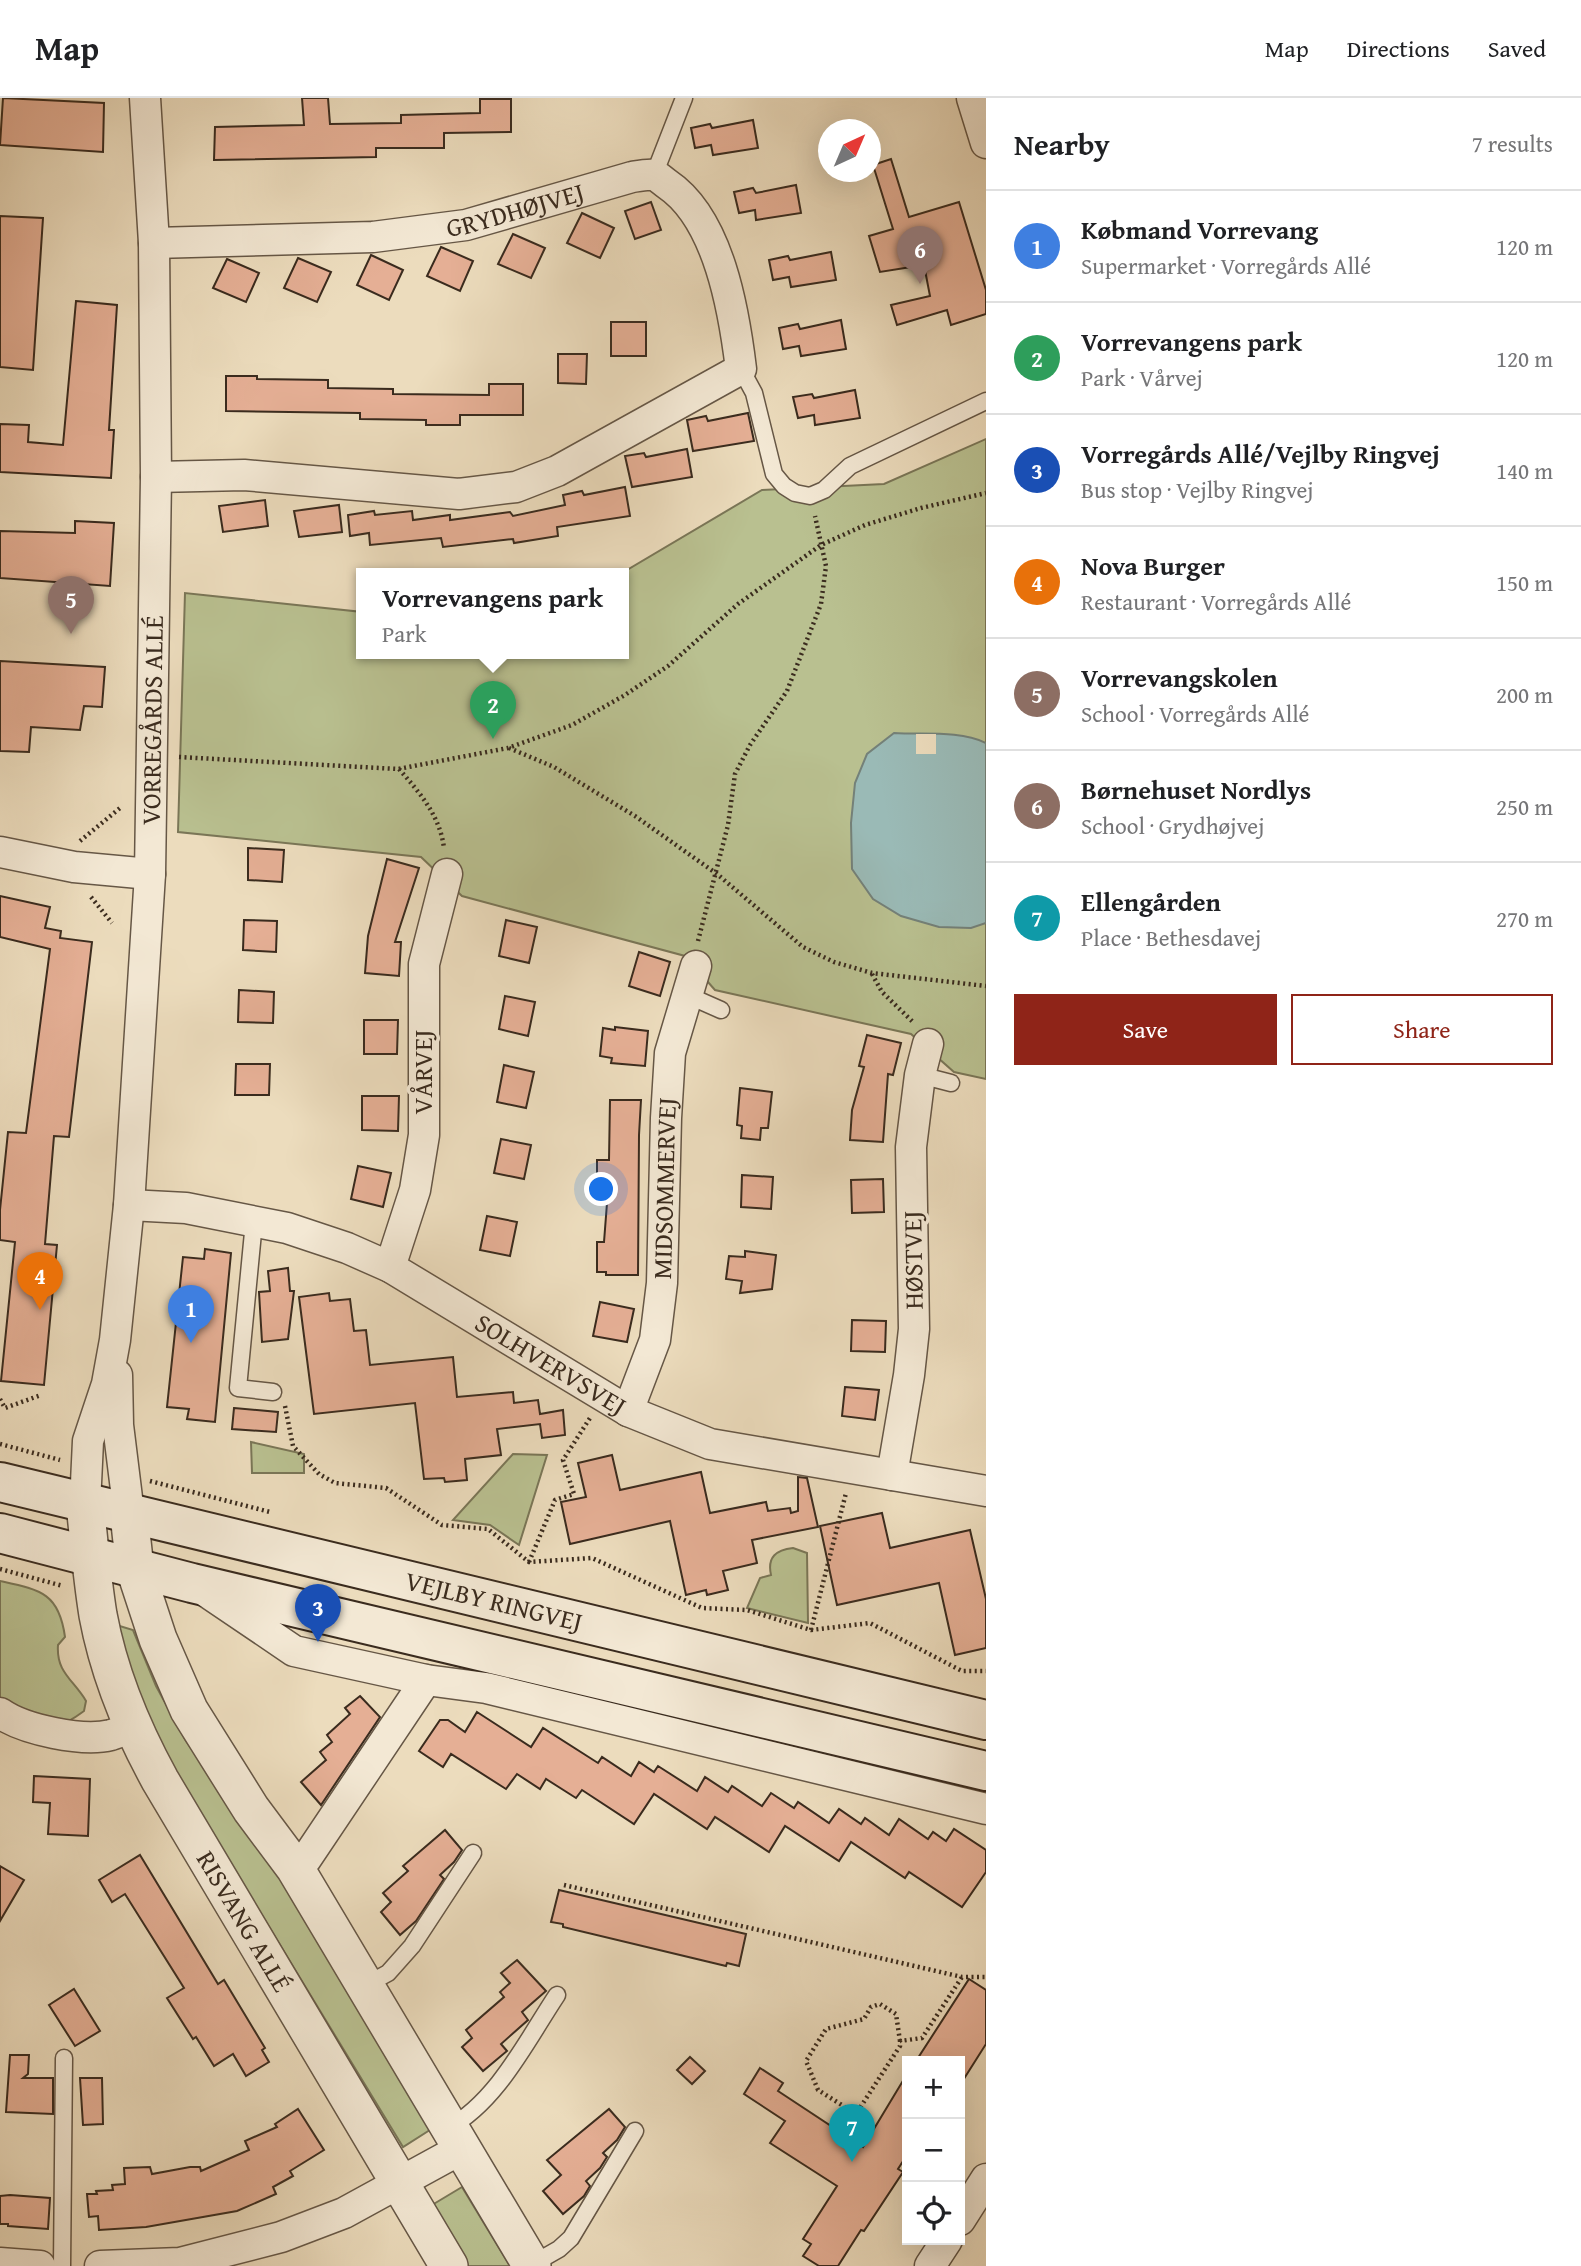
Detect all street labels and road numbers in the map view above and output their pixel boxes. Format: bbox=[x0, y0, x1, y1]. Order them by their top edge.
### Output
street label: GRYDHØJVEJ bbox=[444, 172, 588, 246]
street label: VORREGÅRDS ALLÉ bbox=[131, 615, 173, 825]
street label: VÅRVEJ bbox=[403, 1029, 442, 1115]
street label: MIDSOMMERVEJ bbox=[642, 1096, 686, 1280]
street label: HØSTVEJ bbox=[892, 1210, 933, 1310]
street label: SOLHVERVSVEJ bbox=[468, 1303, 634, 1425]
street label: VEJLBY RINGVEJ bbox=[401, 1561, 586, 1641]
street label: RISVANG ALLÉ bbox=[187, 1843, 302, 1999]

